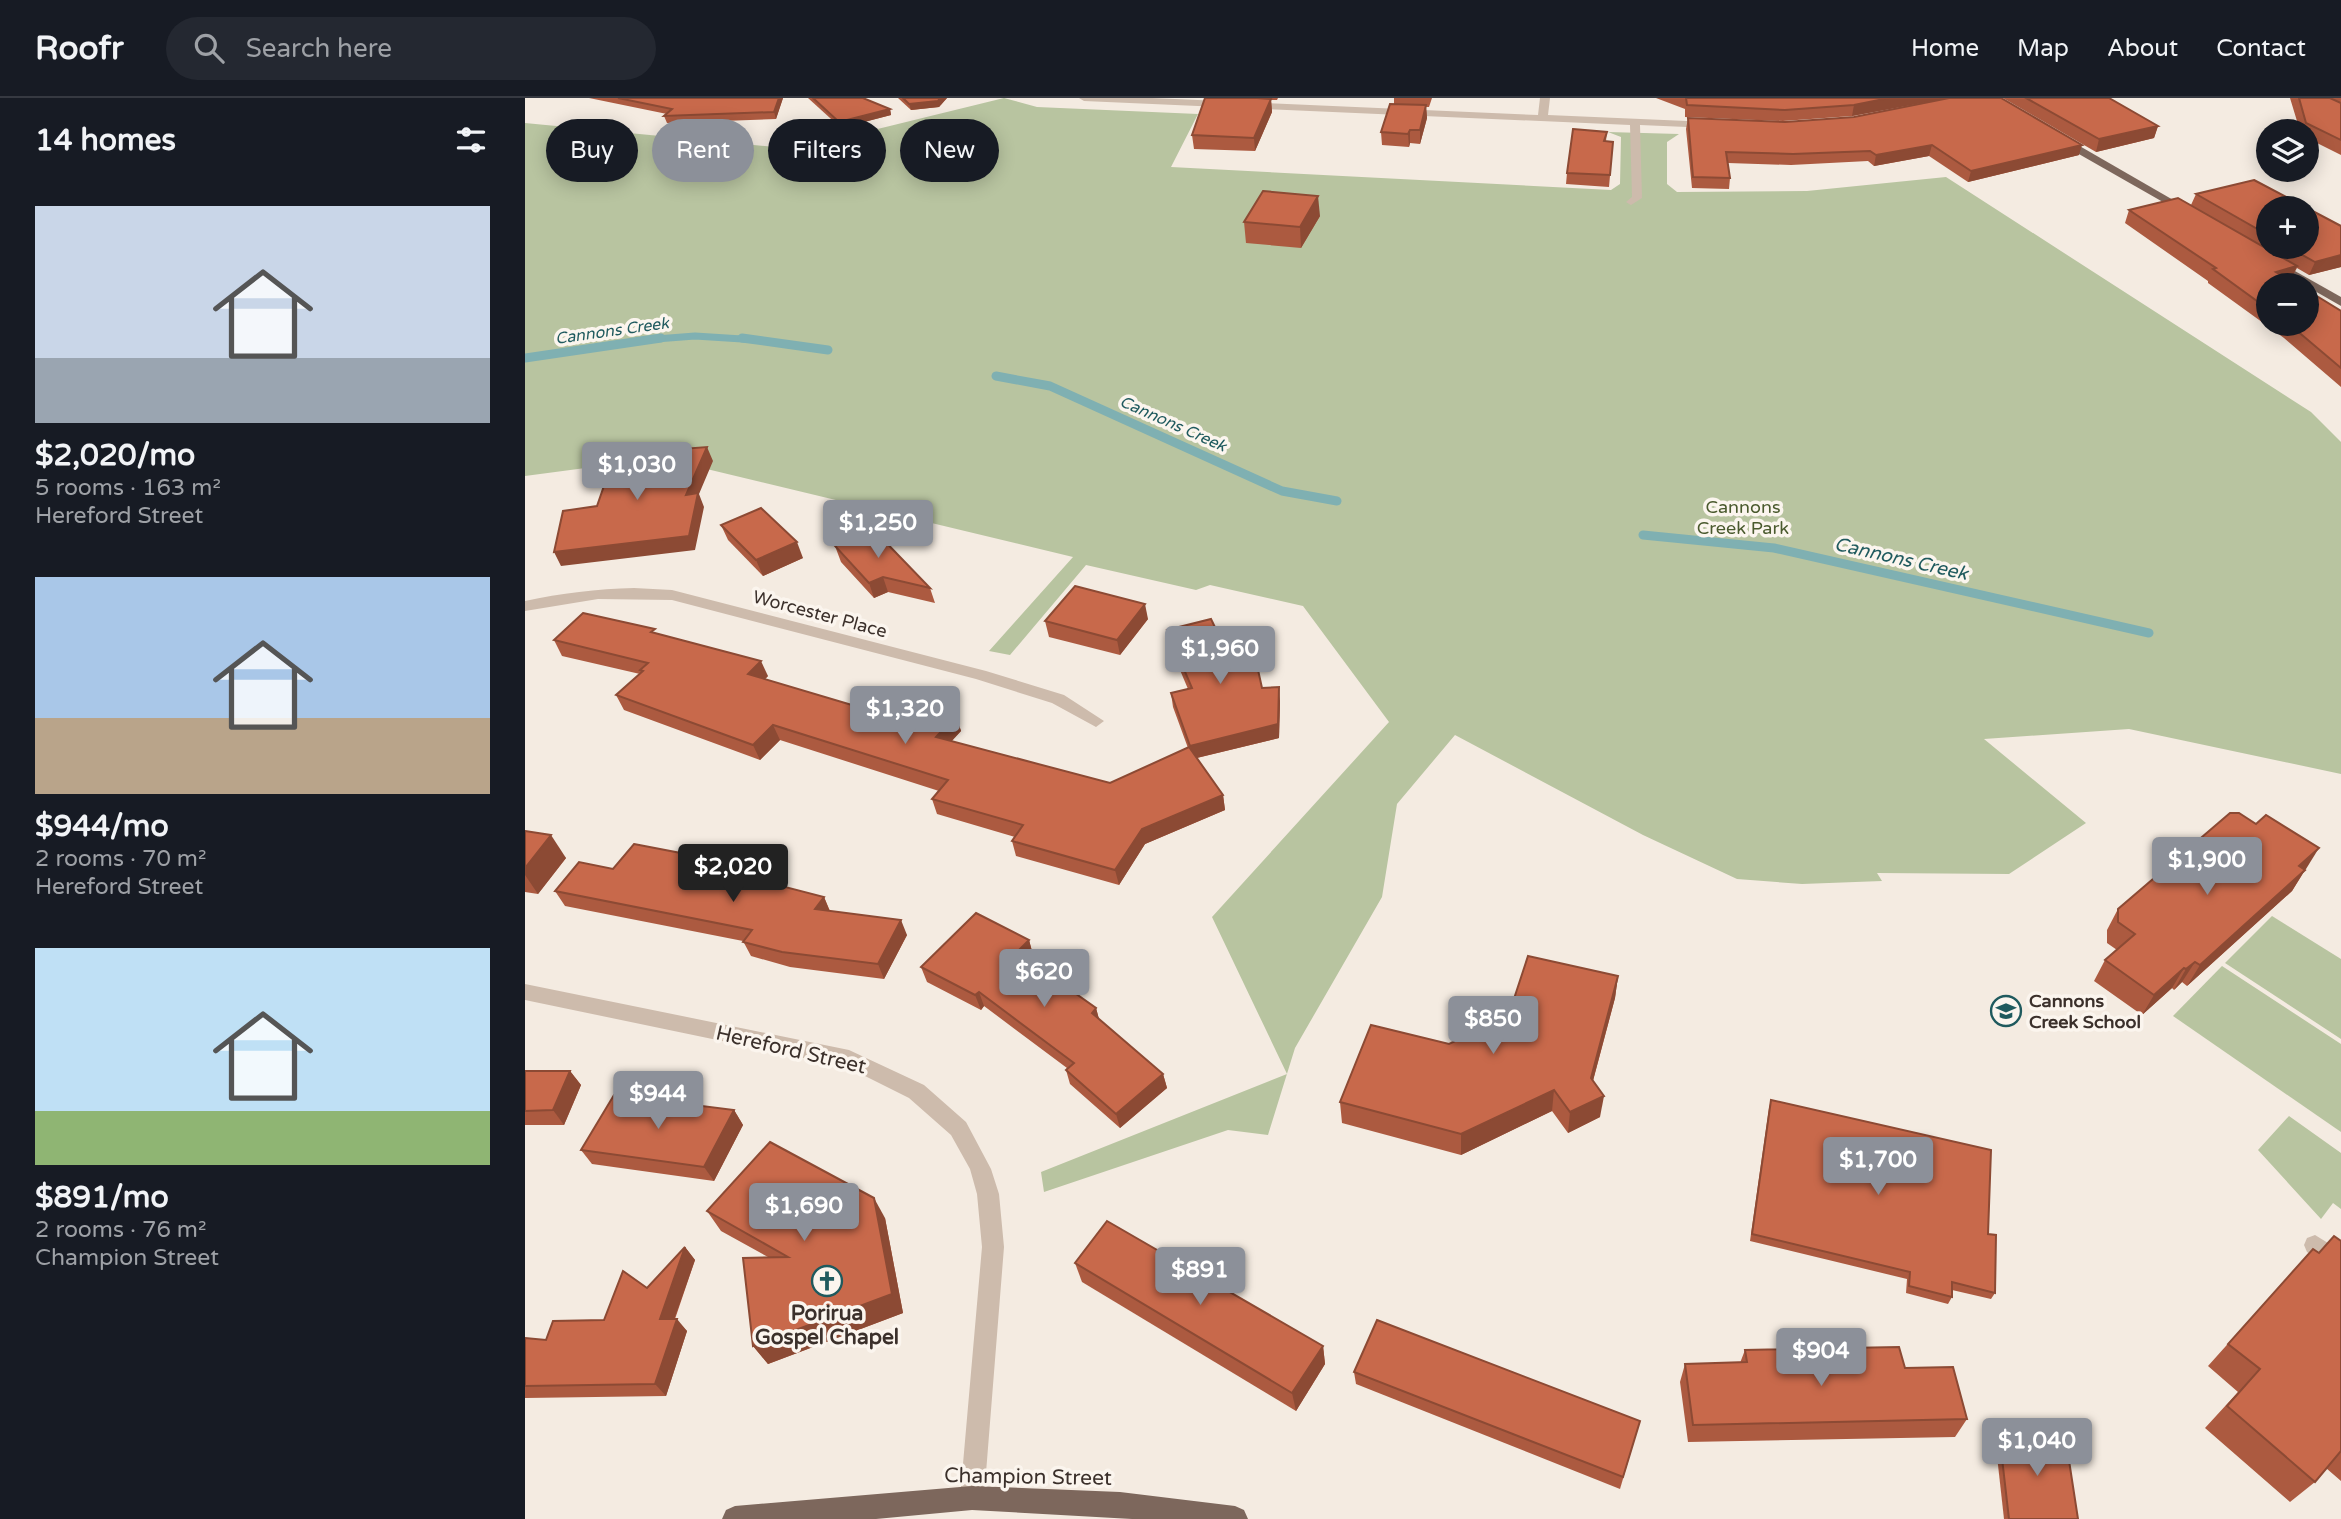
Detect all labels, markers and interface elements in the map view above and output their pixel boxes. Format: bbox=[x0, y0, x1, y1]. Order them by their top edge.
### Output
search box bbox=[166, 17, 656, 80]
text: Roofr bbox=[35, 29, 124, 68]
icon: search bbox=[190, 29, 228, 67]
text: Search here bbox=[246, 33, 392, 64]
text: Home bbox=[1911, 34, 1979, 63]
text: Map bbox=[2017, 34, 2069, 63]
text: About bbox=[2107, 34, 2178, 63]
text: Contact bbox=[2216, 34, 2306, 63]
chip: Buy bbox=[546, 119, 638, 182]
chip: Rent bbox=[652, 119, 754, 182]
chip: Filters bbox=[768, 119, 886, 182]
chip: New bbox=[900, 119, 999, 182]
map controls bbox=[2256, 119, 2319, 336]
button: layers bbox=[2256, 119, 2319, 182]
icon: filters bbox=[452, 121, 490, 159]
text: 14 homes bbox=[35, 122, 176, 159]
button: + bbox=[2256, 196, 2319, 259]
icon: home bbox=[200, 251, 326, 377]
button: − bbox=[2256, 273, 2319, 336]
water label: Cannons Creek bbox=[554, 313, 671, 349]
water label: Cannons Creek bbox=[1117, 392, 1231, 457]
text: $2,020/mo bbox=[35, 437, 195, 474]
pin: $1,030 bbox=[580, 442, 694, 502]
text: $1,030 bbox=[598, 451, 676, 479]
text: 5 rooms · 163 m² bbox=[35, 474, 221, 502]
park label: Cannons Creek Park bbox=[1697, 496, 1789, 539]
pin: $1,250 bbox=[821, 500, 935, 560]
text: Hereford Street bbox=[35, 502, 203, 530]
text: $1,250 bbox=[839, 509, 917, 537]
water label: Cannons Creek bbox=[1832, 533, 1971, 585]
street label: Worcester Place bbox=[750, 586, 890, 642]
icon: home bbox=[200, 622, 326, 748]
pin: $1,960 bbox=[1163, 626, 1277, 686]
text: $1,960 bbox=[1181, 635, 1259, 663]
pin: $1,320 bbox=[848, 686, 962, 746]
text: $1,320 bbox=[866, 695, 944, 723]
text: $944/mo bbox=[35, 808, 169, 845]
pin: $1,900 bbox=[2150, 838, 2264, 897]
pin: $2,020 bbox=[676, 844, 790, 904]
text: 2 rooms · 70 m² bbox=[35, 845, 206, 873]
text: $1,900 bbox=[2168, 846, 2246, 874]
text: $2,020 bbox=[694, 853, 772, 881]
text: Hereford Street bbox=[35, 873, 203, 901]
pin: $620 bbox=[1003, 950, 1085, 1009]
text: $620 bbox=[1015, 958, 1073, 986]
place label: Cannons Creek School bbox=[2029, 990, 2141, 1033]
icon: home bbox=[200, 993, 326, 1119]
school or university icon: Cannons Creek School bbox=[1989, 994, 2023, 1028]
pin: $850 bbox=[1452, 996, 1534, 1056]
text: $850 bbox=[1464, 1005, 1522, 1033]
street label: Hereford Street bbox=[713, 1021, 869, 1079]
pin: $944 bbox=[617, 1072, 699, 1131]
text: $944 bbox=[629, 1080, 687, 1108]
pin: $1,700 bbox=[1821, 1138, 1935, 1197]
text: $1,700 bbox=[1839, 1146, 1917, 1174]
text: $891/mo bbox=[35, 1179, 169, 1216]
pin: $1,690 bbox=[747, 1184, 861, 1243]
text: $1,690 bbox=[765, 1192, 843, 1220]
text: 2 rooms · 76 m² bbox=[35, 1216, 206, 1244]
text: Champion Street bbox=[35, 1244, 219, 1272]
pin: $891 bbox=[1159, 1248, 1241, 1307]
text: $891 bbox=[1171, 1256, 1229, 1284]
church icon: Porirua Gospel Chapel bbox=[810, 1264, 844, 1298]
place label: Porirua Gospel Chapel bbox=[755, 1301, 899, 1350]
pin: $904 bbox=[1780, 1328, 1862, 1388]
text: $904 bbox=[1792, 1337, 1850, 1365]
pin: $1,040 bbox=[1980, 1418, 2094, 1478]
text: $1,040 bbox=[1998, 1427, 2076, 1455]
street label: Champion Street bbox=[944, 1463, 1112, 1491]

